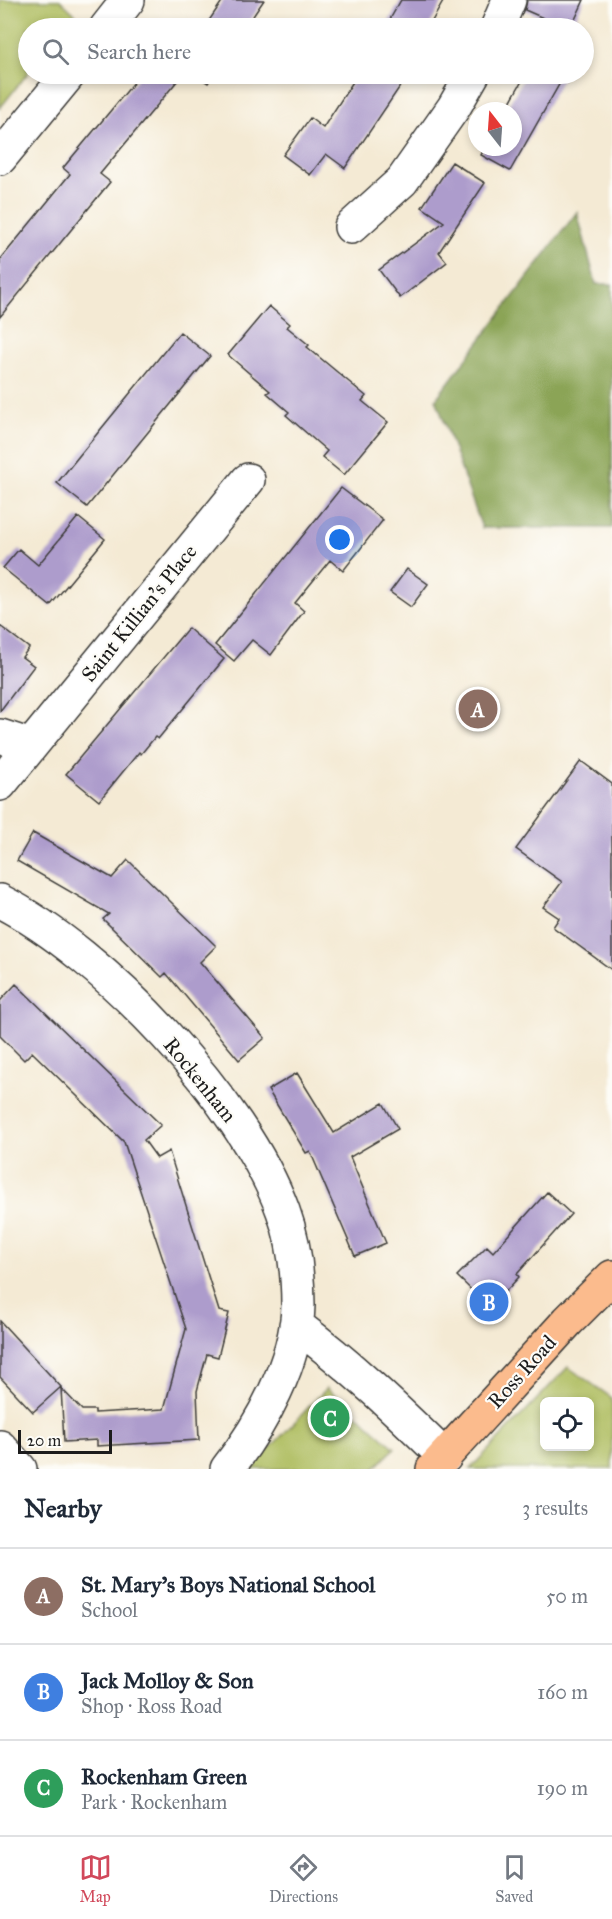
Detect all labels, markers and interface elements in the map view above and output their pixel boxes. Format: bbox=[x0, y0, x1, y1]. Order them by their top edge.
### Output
search box bbox=[18, 18, 594, 84]
icon: search bbox=[39, 35, 72, 68]
text: Search here bbox=[87, 38, 191, 65]
north arrow bbox=[468, 102, 522, 156]
your location bbox=[325, 525, 354, 554]
street label: Saint Killian's Place bbox=[76, 539, 203, 687]
pin: A bbox=[458, 686, 498, 732]
street label: Rockenham bbox=[158, 1032, 242, 1128]
pin: B bbox=[470, 1280, 508, 1324]
street label: Ross Road bbox=[482, 1330, 562, 1414]
pin: C bbox=[310, 1396, 350, 1440]
map controls bbox=[540, 1397, 594, 1451]
button: locate bbox=[540, 1397, 594, 1451]
scale bar bbox=[18, 1427, 112, 1454]
text: 20 m bbox=[27, 1431, 61, 1450]
text: Nearby bbox=[24, 1492, 102, 1524]
text: 3 results bbox=[522, 1496, 588, 1520]
text: St. Mary's Boys National School bbox=[81, 1571, 375, 1598]
text: A bbox=[37, 1584, 50, 1608]
text: 50 m bbox=[546, 1584, 588, 1608]
text: School bbox=[81, 1598, 138, 1622]
text: Jack Molloy & Son bbox=[81, 1667, 254, 1694]
text: B bbox=[37, 1680, 50, 1704]
text: 160 m bbox=[537, 1680, 588, 1704]
text: Shop · Ross Road bbox=[81, 1694, 222, 1718]
text: Rockenham Green bbox=[81, 1763, 247, 1790]
text: C bbox=[37, 1776, 50, 1800]
text: 190 m bbox=[537, 1776, 588, 1800]
text: Park · Rockenham bbox=[81, 1790, 227, 1814]
tab: Map bbox=[79, 1851, 112, 1906]
tab: Directions bbox=[269, 1851, 338, 1906]
tab: Saved bbox=[495, 1851, 533, 1906]

